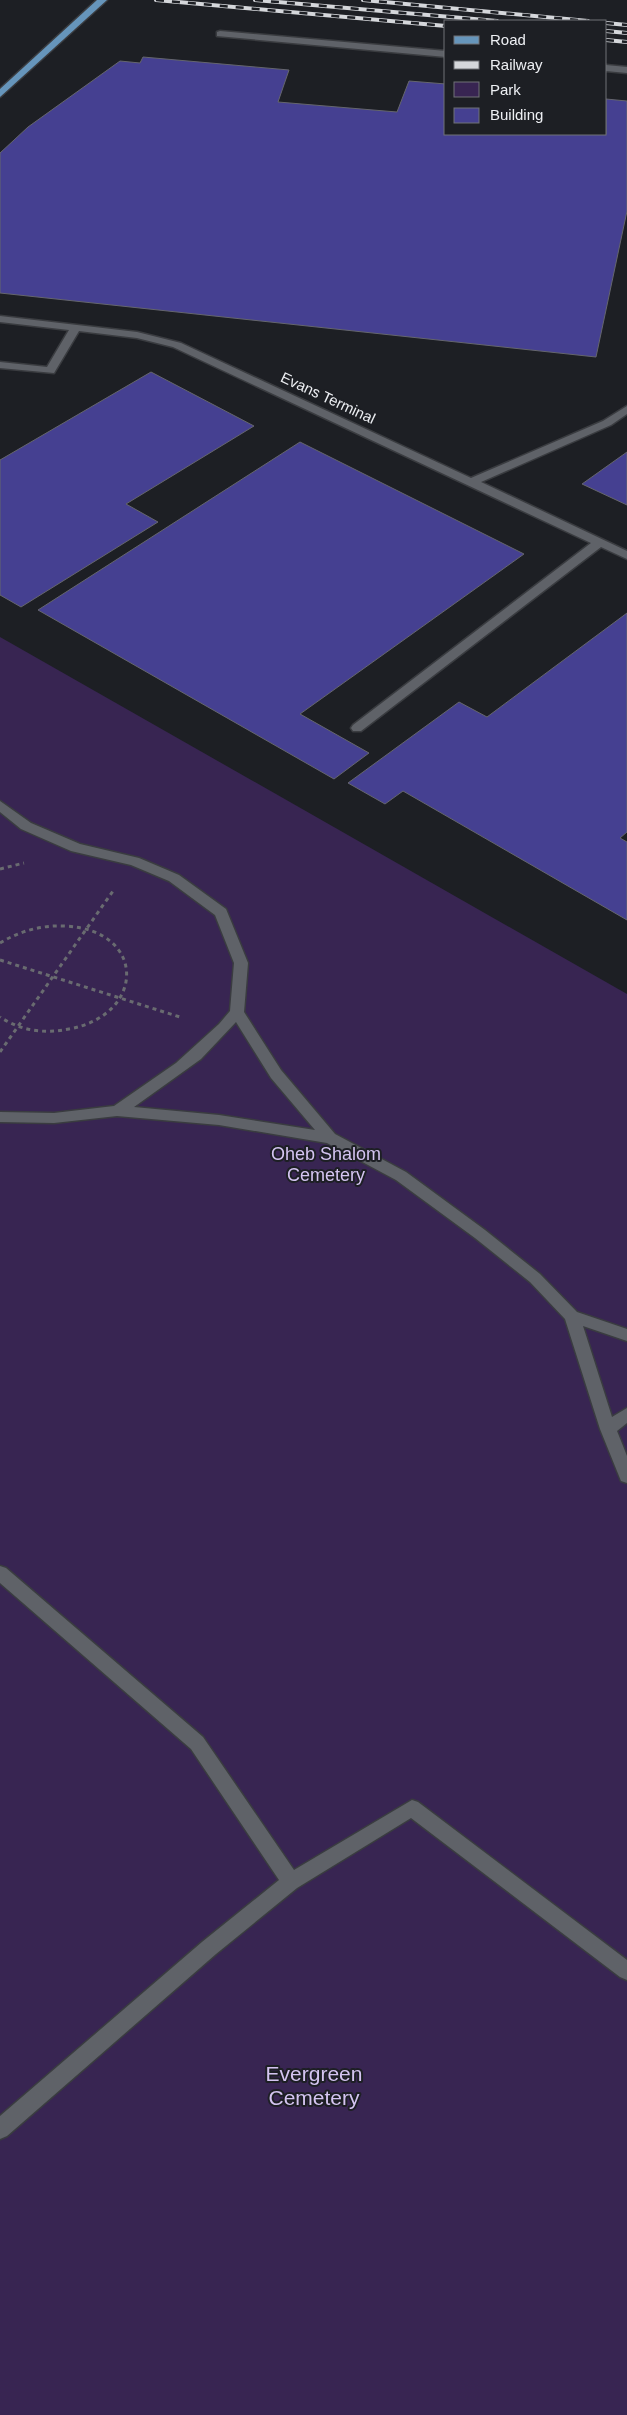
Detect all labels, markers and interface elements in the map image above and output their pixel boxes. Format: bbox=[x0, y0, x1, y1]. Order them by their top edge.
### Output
legend bbox=[444, 20, 607, 135]
text: Road bbox=[490, 31, 526, 48]
text: Railway bbox=[490, 56, 543, 73]
text: Park bbox=[490, 81, 521, 98]
text: Building bbox=[490, 106, 543, 123]
street label: Evans Terminal bbox=[278, 368, 378, 427]
park label: Oheb Shalom Cemetery bbox=[271, 1144, 381, 1185]
park label: Evergreen Cemetery bbox=[266, 2062, 362, 2109]

